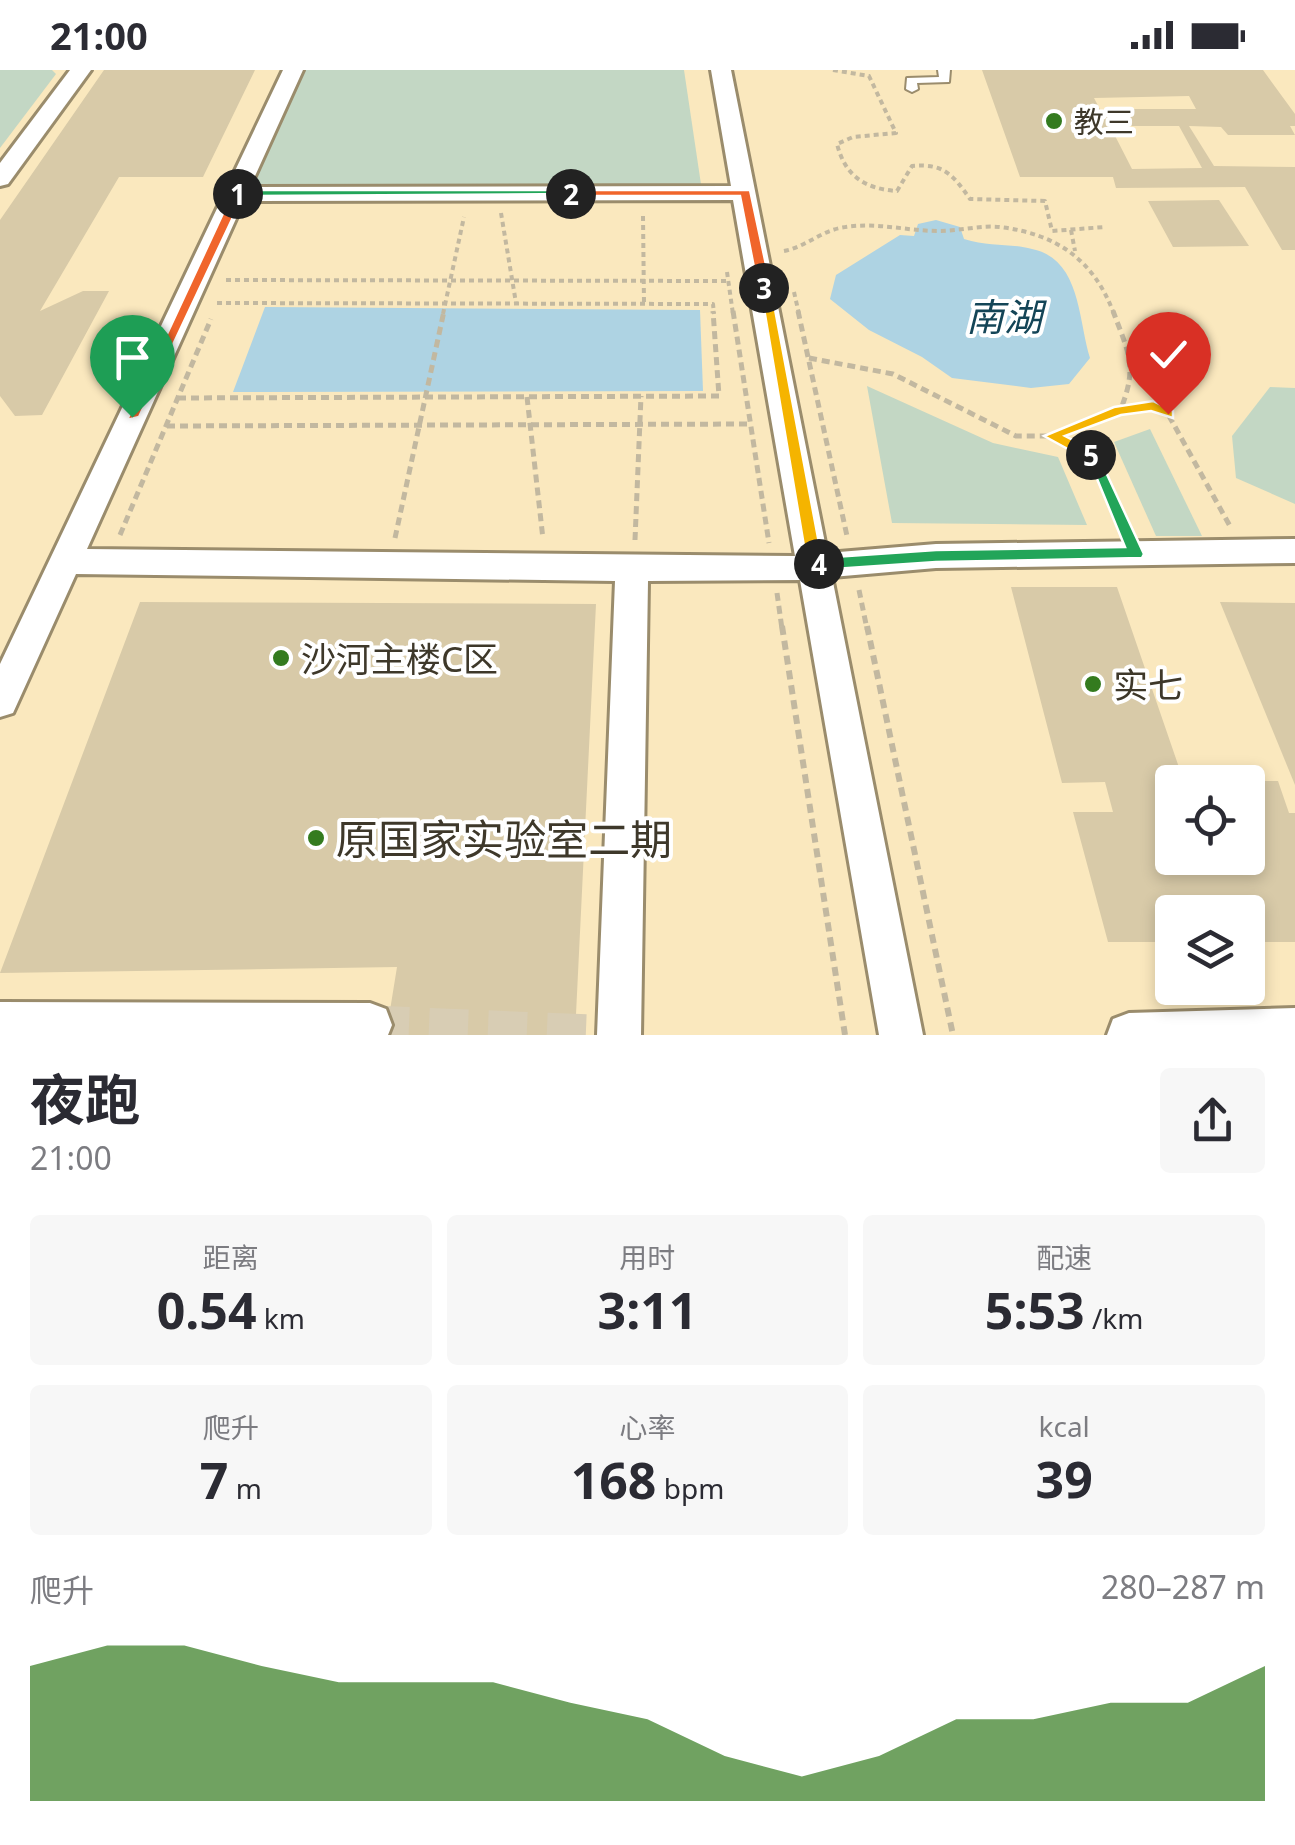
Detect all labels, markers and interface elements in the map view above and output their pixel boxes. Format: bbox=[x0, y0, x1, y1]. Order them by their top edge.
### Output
text: 21:00 bbox=[50, 9, 148, 61]
place label: 教三 bbox=[1074, 101, 1134, 142]
marker: 教三 bbox=[1043, 110, 1065, 132]
pin: 1 bbox=[213, 169, 263, 219]
pin: 2 bbox=[546, 169, 596, 219]
text: 1 bbox=[230, 175, 246, 213]
text: 2 bbox=[563, 175, 579, 213]
pin: 3 bbox=[739, 263, 789, 313]
text: 3 bbox=[756, 269, 772, 307]
water label: 南湖 bbox=[966, 290, 1047, 342]
pin bbox=[1126, 312, 1211, 415]
pin bbox=[90, 315, 175, 418]
icon: check bbox=[1141, 327, 1196, 382]
icon: arrive bbox=[105, 330, 160, 385]
pin: 5 bbox=[1066, 430, 1116, 480]
text: 5 bbox=[1083, 436, 1099, 474]
pin: 4 bbox=[794, 539, 844, 589]
text: 4 bbox=[811, 545, 827, 583]
place label: 沙河主楼C区 bbox=[301, 635, 498, 682]
marker: 沙河主楼C区 bbox=[270, 647, 292, 669]
place label: 实七 bbox=[1113, 661, 1183, 708]
marker: 实七 bbox=[1082, 673, 1104, 695]
map controls bbox=[1155, 765, 1265, 1005]
button: locate bbox=[1155, 765, 1265, 875]
place label: 原国家实验室二期 bbox=[336, 810, 672, 867]
marker: 原国家实验室二期 bbox=[305, 827, 327, 849]
button: layers bbox=[1155, 895, 1265, 1005]
text: 夜跑 bbox=[30, 1061, 140, 1136]
button: share bbox=[1160, 1068, 1265, 1173]
text: 21:00 bbox=[30, 1136, 112, 1179]
text: 距离 bbox=[203, 1238, 259, 1276]
text: 用时 bbox=[619, 1238, 676, 1276]
text: 配速 bbox=[1036, 1238, 1092, 1276]
text: 0.54 bbox=[157, 1276, 257, 1344]
text: 3:11 bbox=[598, 1276, 697, 1344]
text: 5:53 bbox=[985, 1276, 1085, 1344]
text: km bbox=[257, 1299, 305, 1337]
text: /km bbox=[1085, 1299, 1144, 1337]
text: kcal bbox=[1038, 1407, 1090, 1445]
text: 爬升 bbox=[203, 1408, 259, 1446]
text: 心率 bbox=[619, 1408, 676, 1446]
text: 39 bbox=[1036, 1445, 1093, 1513]
text: 7 bbox=[200, 1446, 228, 1514]
text: 168 bbox=[571, 1446, 656, 1514]
text: m bbox=[228, 1469, 262, 1507]
text: bpm bbox=[656, 1469, 724, 1507]
text: 280–287 m bbox=[1101, 1565, 1265, 1608]
text: 爬升 bbox=[30, 1568, 94, 1611]

